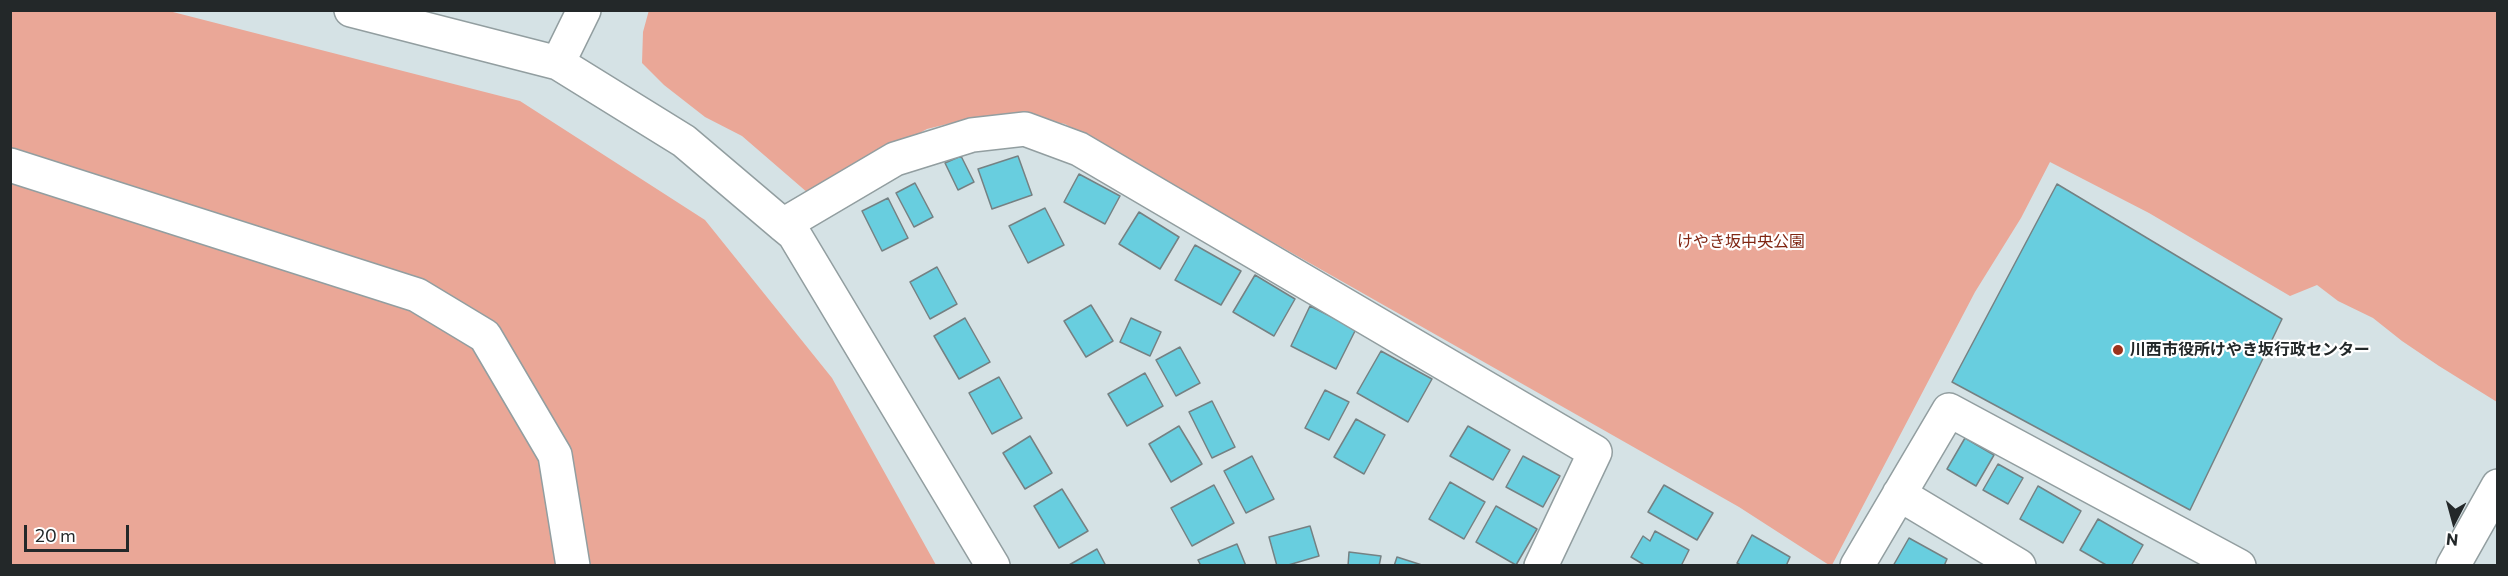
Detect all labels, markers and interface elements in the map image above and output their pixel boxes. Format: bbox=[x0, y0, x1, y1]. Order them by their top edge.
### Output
park label: けやき坂中央公園 bbox=[1677, 232, 1805, 252]
place label: 川西市役所けやき坂行政センター bbox=[2130, 340, 2370, 360]
marker: 川西市役所けやき坂行政センター bbox=[2111, 343, 2125, 357]
north arrow bbox=[2424, 492, 2484, 552]
scale bar bbox=[27, 513, 132, 551]
text: 20 m bbox=[35, 524, 76, 546]
text: N bbox=[2445, 530, 2459, 550]

